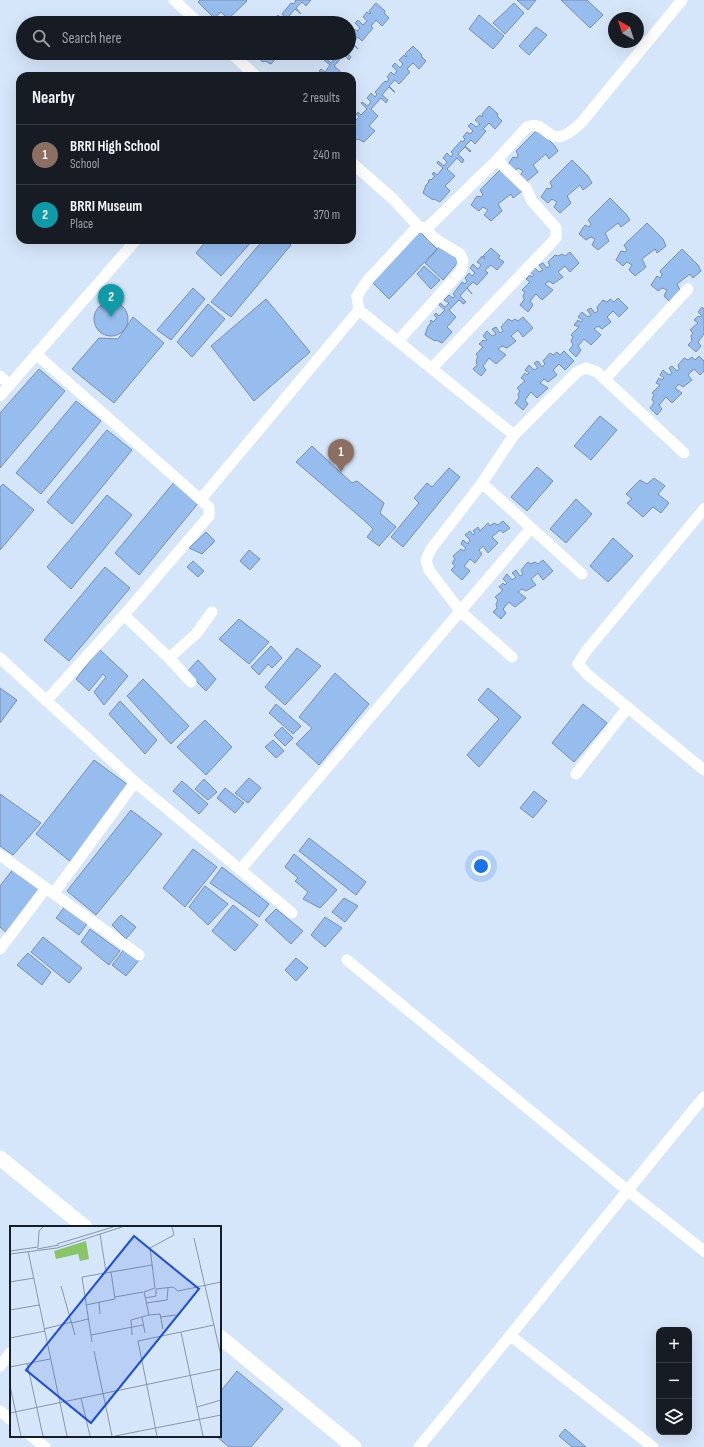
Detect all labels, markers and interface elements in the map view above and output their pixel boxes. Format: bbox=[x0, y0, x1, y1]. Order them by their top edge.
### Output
north arrow bbox=[608, 12, 644, 48]
search box bbox=[16, 16, 356, 60]
icon: search bbox=[30, 27, 52, 49]
text: Search here bbox=[62, 29, 122, 48]
text: Nearby bbox=[32, 88, 75, 108]
text: 2 results bbox=[303, 90, 340, 106]
text: BRRI High School bbox=[70, 137, 160, 156]
text: 1 bbox=[42, 147, 48, 163]
text: 240 m bbox=[313, 147, 340, 163]
text: School bbox=[70, 156, 100, 172]
text: BRRI Museum bbox=[70, 197, 142, 216]
text: 2 bbox=[42, 207, 48, 223]
text: 370 m bbox=[313, 207, 340, 223]
text: Place bbox=[70, 216, 93, 232]
pin: 2 bbox=[98, 284, 124, 317]
pin: 1 bbox=[328, 439, 354, 472]
your location bbox=[471, 856, 491, 876]
inset map bbox=[10, 1226, 221, 1437]
map controls bbox=[656, 1327, 692, 1435]
button: + bbox=[656, 1327, 692, 1363]
button: − bbox=[656, 1363, 692, 1399]
button: layers bbox=[656, 1399, 692, 1435]

